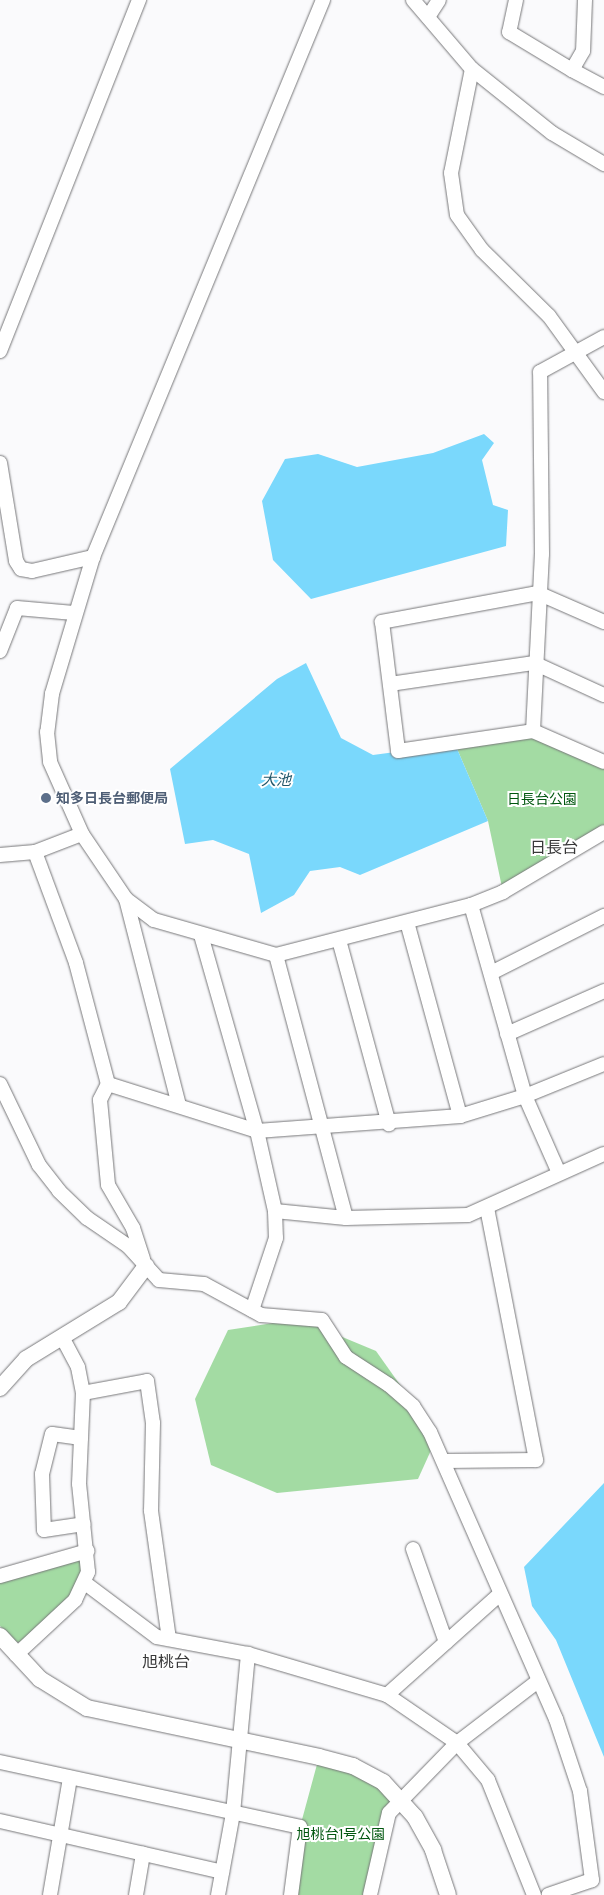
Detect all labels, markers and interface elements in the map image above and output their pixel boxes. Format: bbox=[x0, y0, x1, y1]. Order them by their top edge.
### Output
water label: 大池 bbox=[261, 772, 291, 790]
place label: 知多日長台郵便局 bbox=[56, 790, 168, 806]
park label: 日長台公園 bbox=[507, 791, 577, 807]
marker: 知多日長台郵便局 bbox=[40, 792, 52, 804]
district label: 日長台 bbox=[530, 838, 578, 858]
district label: 旭桃台 bbox=[142, 1652, 190, 1672]
park label: 旭桃台1号公園 bbox=[297, 1826, 385, 1842]

